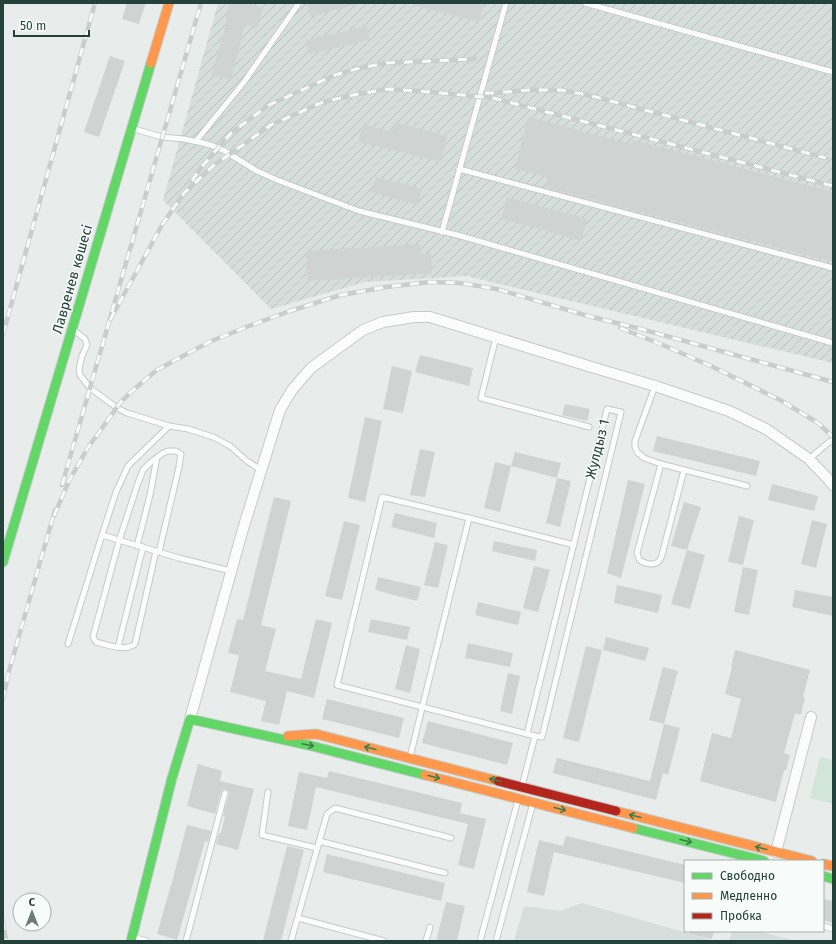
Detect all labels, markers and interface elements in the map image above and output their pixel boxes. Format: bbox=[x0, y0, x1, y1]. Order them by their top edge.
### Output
scale bar bbox=[14, 12, 89, 38]
text: 50 m bbox=[20, 19, 46, 33]
street label: Лавренев көшесі bbox=[49, 223, 96, 336]
street label: Жулдыз 1 bbox=[582, 417, 613, 481]
one-way arrow bbox=[301, 742, 314, 750]
one-way arrow bbox=[363, 744, 376, 751]
one-way arrow bbox=[427, 774, 440, 781]
one-way arrow bbox=[489, 776, 502, 783]
one-way arrow bbox=[553, 806, 566, 813]
one-way arrow bbox=[629, 811, 642, 819]
one-way arrow bbox=[679, 838, 692, 845]
one-way arrow bbox=[755, 844, 768, 851]
legend bbox=[684, 860, 824, 932]
text: Свободно bbox=[720, 869, 775, 883]
text: Медленно bbox=[720, 889, 777, 903]
north arrow bbox=[12, 892, 52, 932]
text: С bbox=[29, 896, 36, 909]
text: Пробка bbox=[720, 909, 762, 923]

